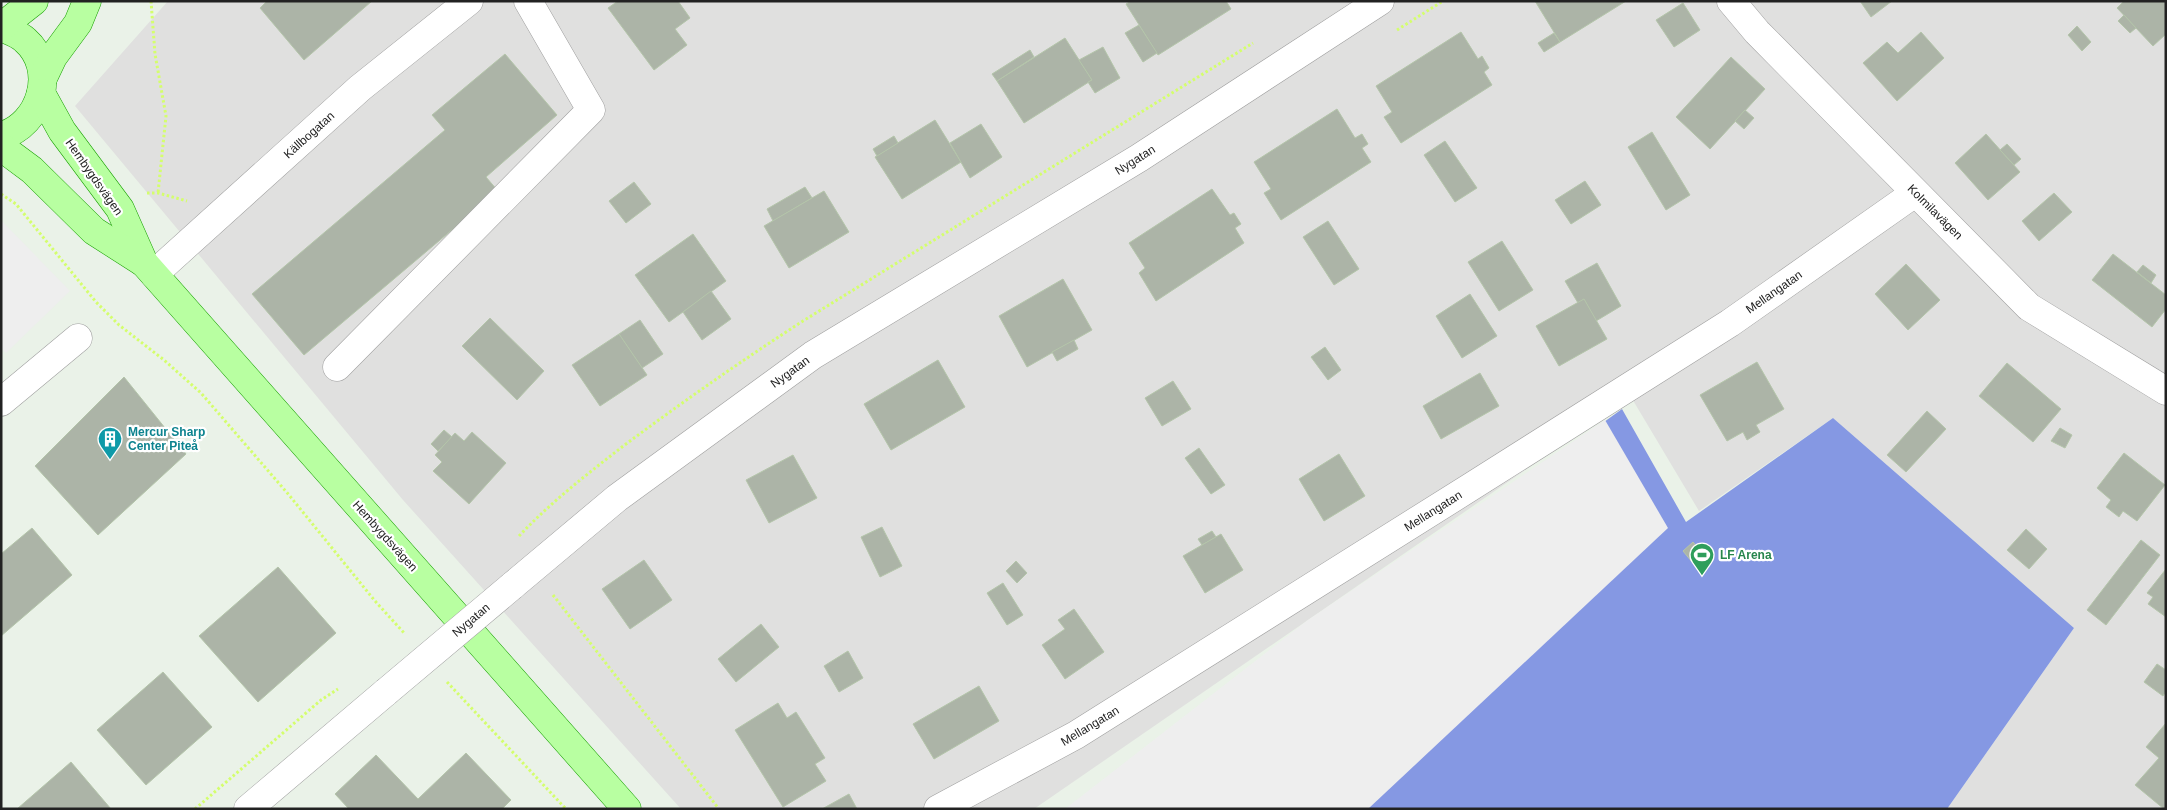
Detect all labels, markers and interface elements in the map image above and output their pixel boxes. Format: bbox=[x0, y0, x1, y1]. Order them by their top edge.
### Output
street label: Källbogatan bbox=[281, 109, 337, 161]
street label: Hembygdsvägen bbox=[62, 136, 126, 218]
street label: Nygatan bbox=[1112, 142, 1158, 178]
street label: Kolmilavägen bbox=[1905, 182, 1965, 242]
street label: Mellangatan bbox=[1743, 268, 1805, 316]
street label: Nygatan bbox=[768, 353, 812, 391]
place label: Mercur Sharp Center Piteå bbox=[128, 425, 205, 453]
building icon: Mercur Sharp Center Piteå bbox=[97, 426, 123, 460]
street label: Mellangatan bbox=[1402, 488, 1464, 534]
street label: Hembygdsvägen bbox=[350, 498, 420, 574]
sports icon: LF Arena bbox=[1689, 542, 1715, 576]
place label: LF Arena bbox=[1720, 548, 1772, 562]
street label: Nygatan bbox=[449, 600, 493, 640]
street label: Mellangatan bbox=[1058, 703, 1122, 749]

